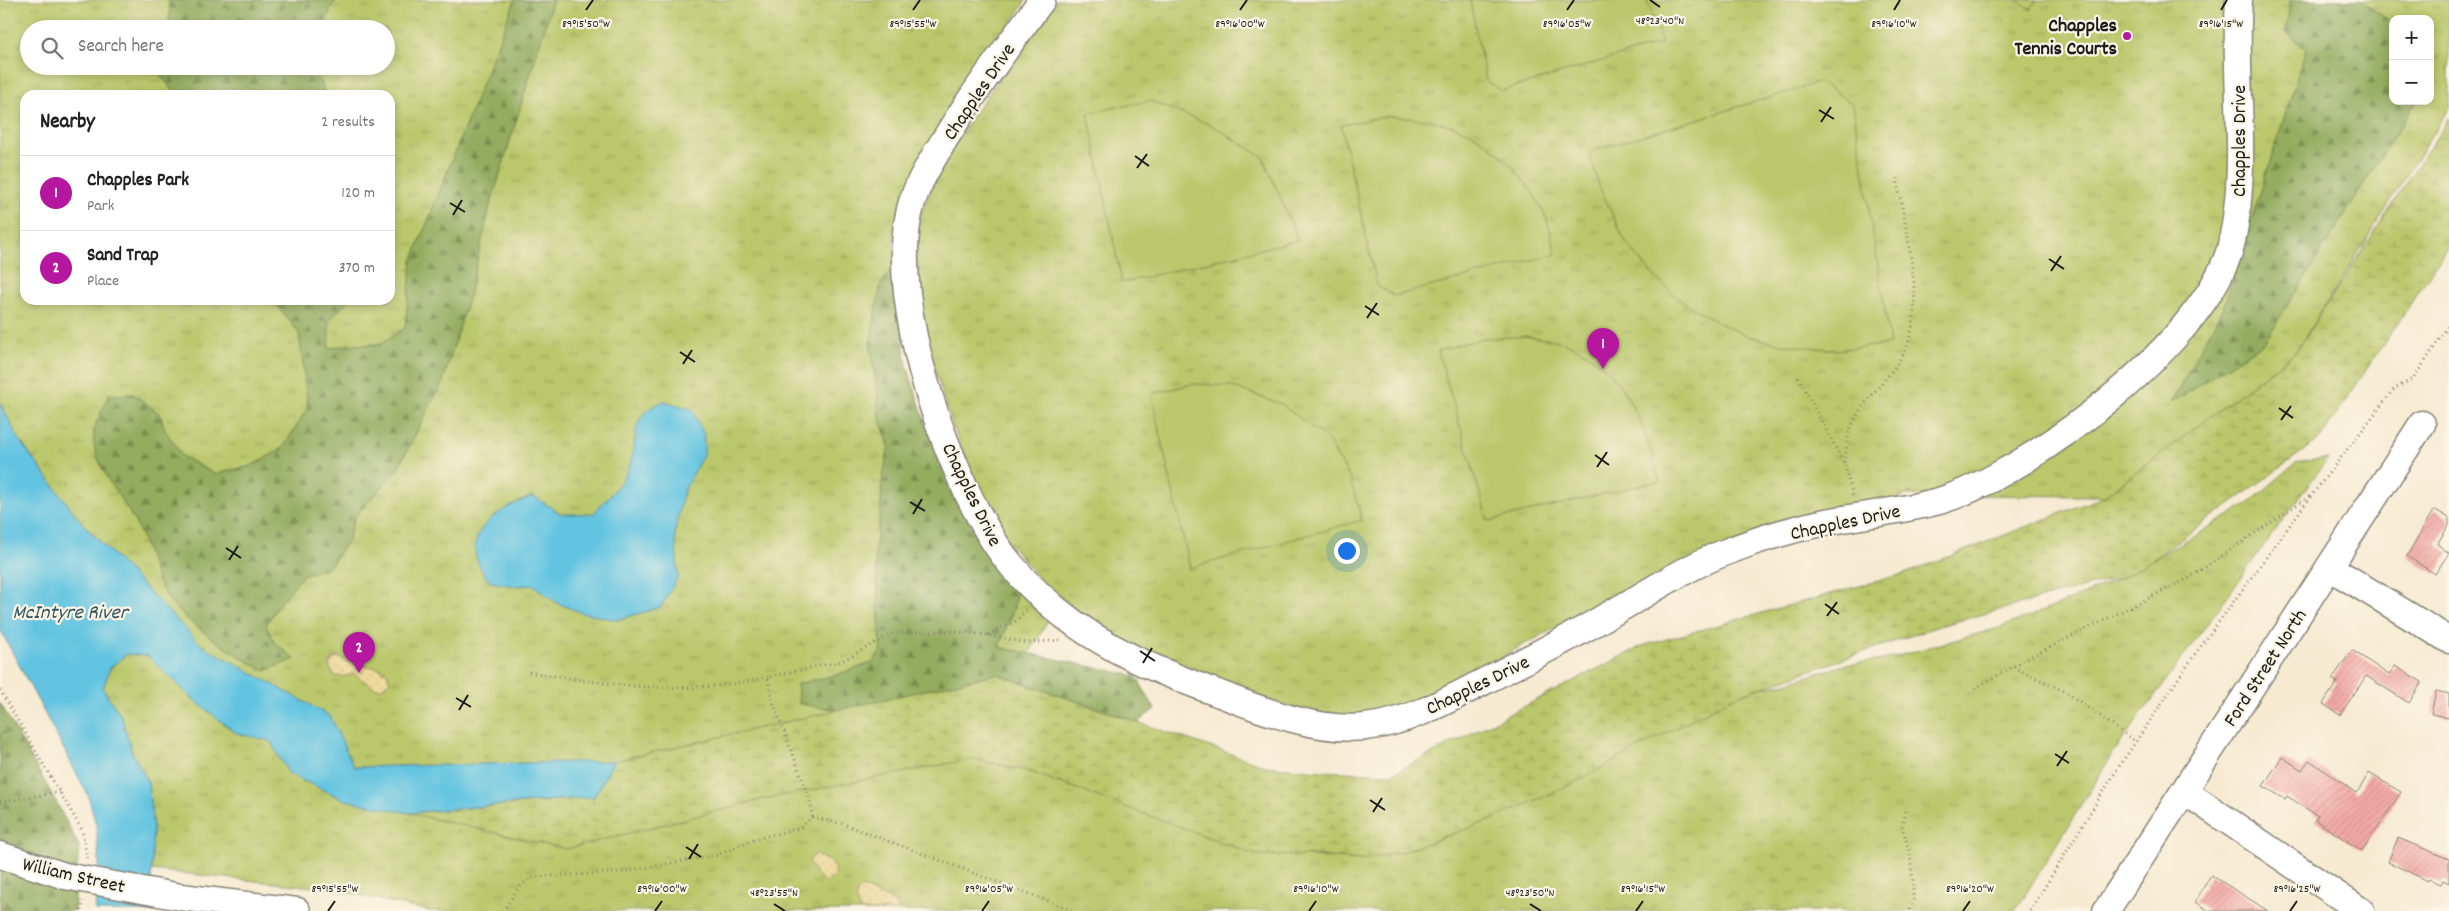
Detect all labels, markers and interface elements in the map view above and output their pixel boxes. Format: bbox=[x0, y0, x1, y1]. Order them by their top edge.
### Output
text: 48°23'40"N bbox=[1636, 13, 1684, 30]
place label: Chapples Tennis Courts bbox=[2014, 13, 2117, 64]
map controls bbox=[2389, 15, 2434, 105]
button: + bbox=[2389, 15, 2434, 60]
text: 89°15'50"W bbox=[562, 16, 610, 33]
text: 89°15'55"W bbox=[890, 16, 937, 33]
text: 89°16'00"W bbox=[1215, 16, 1265, 33]
text: 89°16'05"W bbox=[1543, 16, 1591, 33]
text: 89°16'10"W bbox=[1871, 16, 1917, 33]
text: 89°16'15"W bbox=[2199, 16, 2243, 33]
search box bbox=[20, 20, 395, 75]
marker: Chapples Tennis Courts bbox=[2121, 30, 2133, 42]
icon: search bbox=[38, 34, 66, 62]
text: Search here bbox=[78, 34, 164, 61]
street label: Chapples Drive bbox=[938, 38, 1024, 147]
button: − bbox=[2389, 60, 2434, 105]
street label: Chapples Drive bbox=[2227, 85, 2255, 197]
text: Nearby bbox=[40, 108, 95, 138]
text: 2 results bbox=[321, 111, 375, 134]
text: Chapples Park bbox=[87, 168, 189, 195]
text: 1 bbox=[54, 182, 58, 205]
text: 120 m bbox=[341, 182, 375, 205]
text: Park bbox=[87, 195, 114, 218]
text: Sand Trap bbox=[87, 243, 159, 270]
text: 2 bbox=[53, 257, 60, 280]
text: 370 m bbox=[338, 257, 375, 280]
text: Place bbox=[87, 270, 119, 293]
pin: 1 bbox=[1587, 328, 1619, 369]
street label: Chapples Drive bbox=[933, 439, 1008, 552]
street label: Chapples Drive bbox=[1788, 499, 1903, 549]
your location bbox=[1334, 538, 1360, 564]
water label: McIntyre River bbox=[13, 599, 130, 629]
street label: Ford Street North bbox=[2218, 604, 2315, 733]
pin: 2 bbox=[343, 632, 375, 673]
street label: Chapples Drive bbox=[1422, 649, 1535, 724]
street label: William Street bbox=[19, 852, 127, 902]
text: 89°15'55"W bbox=[312, 881, 359, 898]
text: 89°16'00"W bbox=[637, 881, 687, 898]
text: 89°16'05"W bbox=[965, 881, 1013, 898]
text: 89°16'10"W bbox=[1293, 881, 1339, 898]
text: 89°16'15"W bbox=[1621, 881, 1665, 898]
text: 89°16'20"W bbox=[1946, 881, 1994, 898]
text: 89°16'25"W bbox=[2274, 881, 2321, 898]
text: 48°23'55"N bbox=[750, 885, 798, 902]
text: 48°23'50"N bbox=[1506, 885, 1555, 902]

